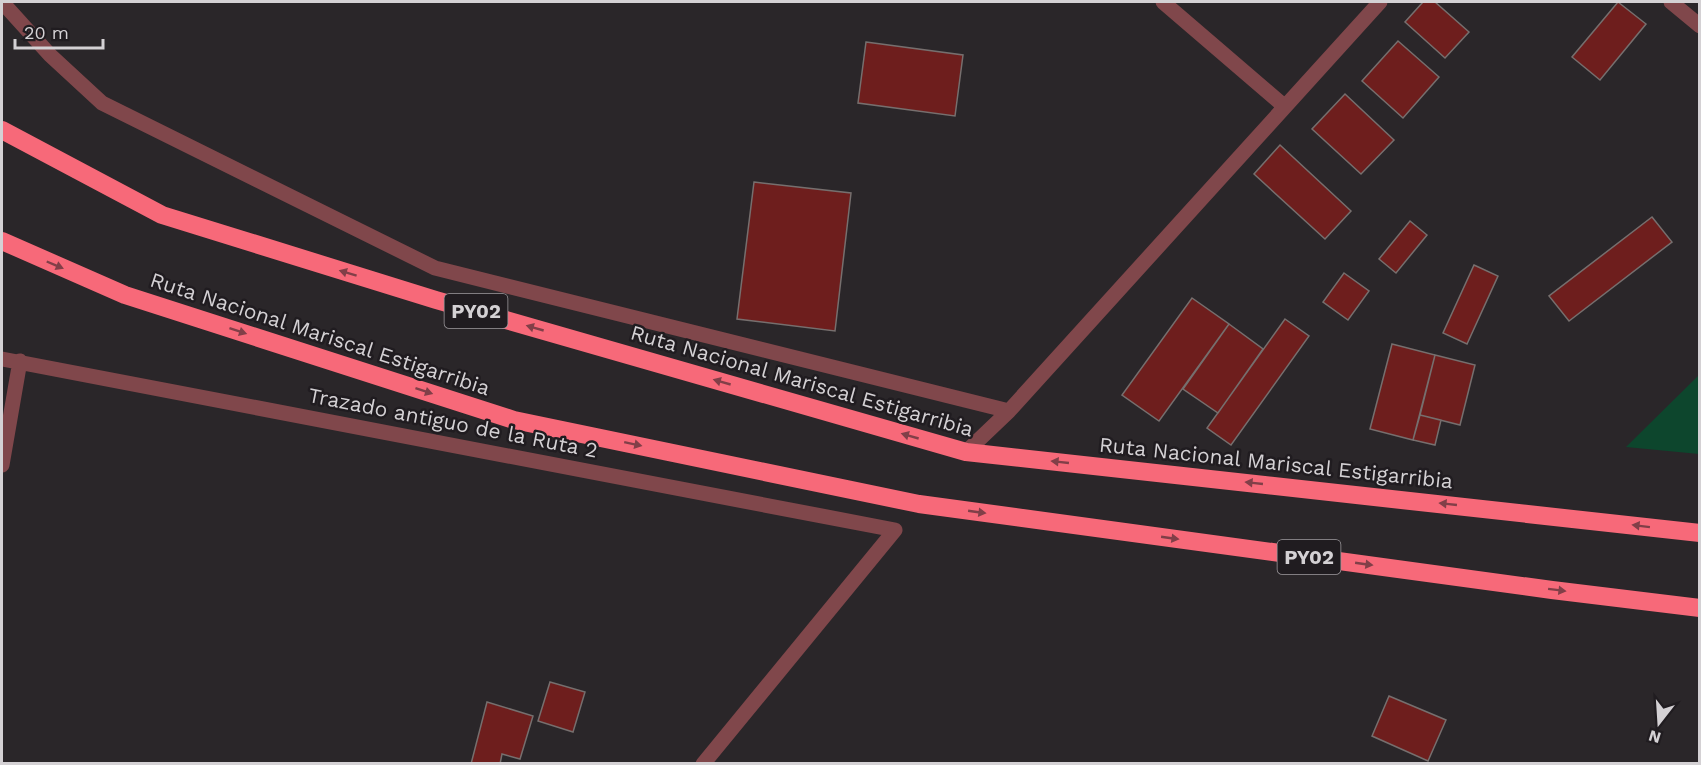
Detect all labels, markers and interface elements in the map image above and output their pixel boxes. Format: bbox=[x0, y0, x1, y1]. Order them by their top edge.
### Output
scale bar bbox=[15, 12, 104, 50]
text: 20 m bbox=[24, 22, 69, 43]
one-way arrow bbox=[46, 260, 64, 270]
street label: Ruta Nacional Mariscal Estigarribia bbox=[147, 267, 493, 400]
one-way arrow bbox=[339, 268, 357, 277]
road number: PY02 bbox=[444, 294, 508, 328]
street label: Ruta Nacional Mariscal Estigarribia bbox=[628, 319, 977, 442]
one-way arrow bbox=[526, 323, 544, 332]
one-way arrow bbox=[229, 327, 247, 336]
one-way arrow bbox=[713, 377, 731, 386]
street label: Trazado antiguo de la Ruta 2 bbox=[306, 382, 600, 463]
one-way arrow bbox=[415, 386, 433, 396]
one-way arrow bbox=[901, 431, 919, 440]
street label: Ruta Nacional Mariscal Estigarribia bbox=[1098, 431, 1454, 494]
one-way arrow bbox=[623, 440, 642, 450]
one-way arrow bbox=[1050, 457, 1069, 467]
one-way arrow bbox=[1244, 479, 1263, 488]
one-way arrow bbox=[1438, 500, 1457, 509]
one-way arrow bbox=[968, 508, 987, 517]
one-way arrow bbox=[1632, 521, 1651, 531]
one-way arrow bbox=[1161, 534, 1180, 543]
road number: PY02 bbox=[1278, 540, 1340, 574]
one-way arrow bbox=[1354, 560, 1373, 569]
one-way arrow bbox=[1548, 585, 1567, 595]
north arrow bbox=[1629, 693, 1689, 753]
text: N bbox=[1646, 726, 1663, 748]

